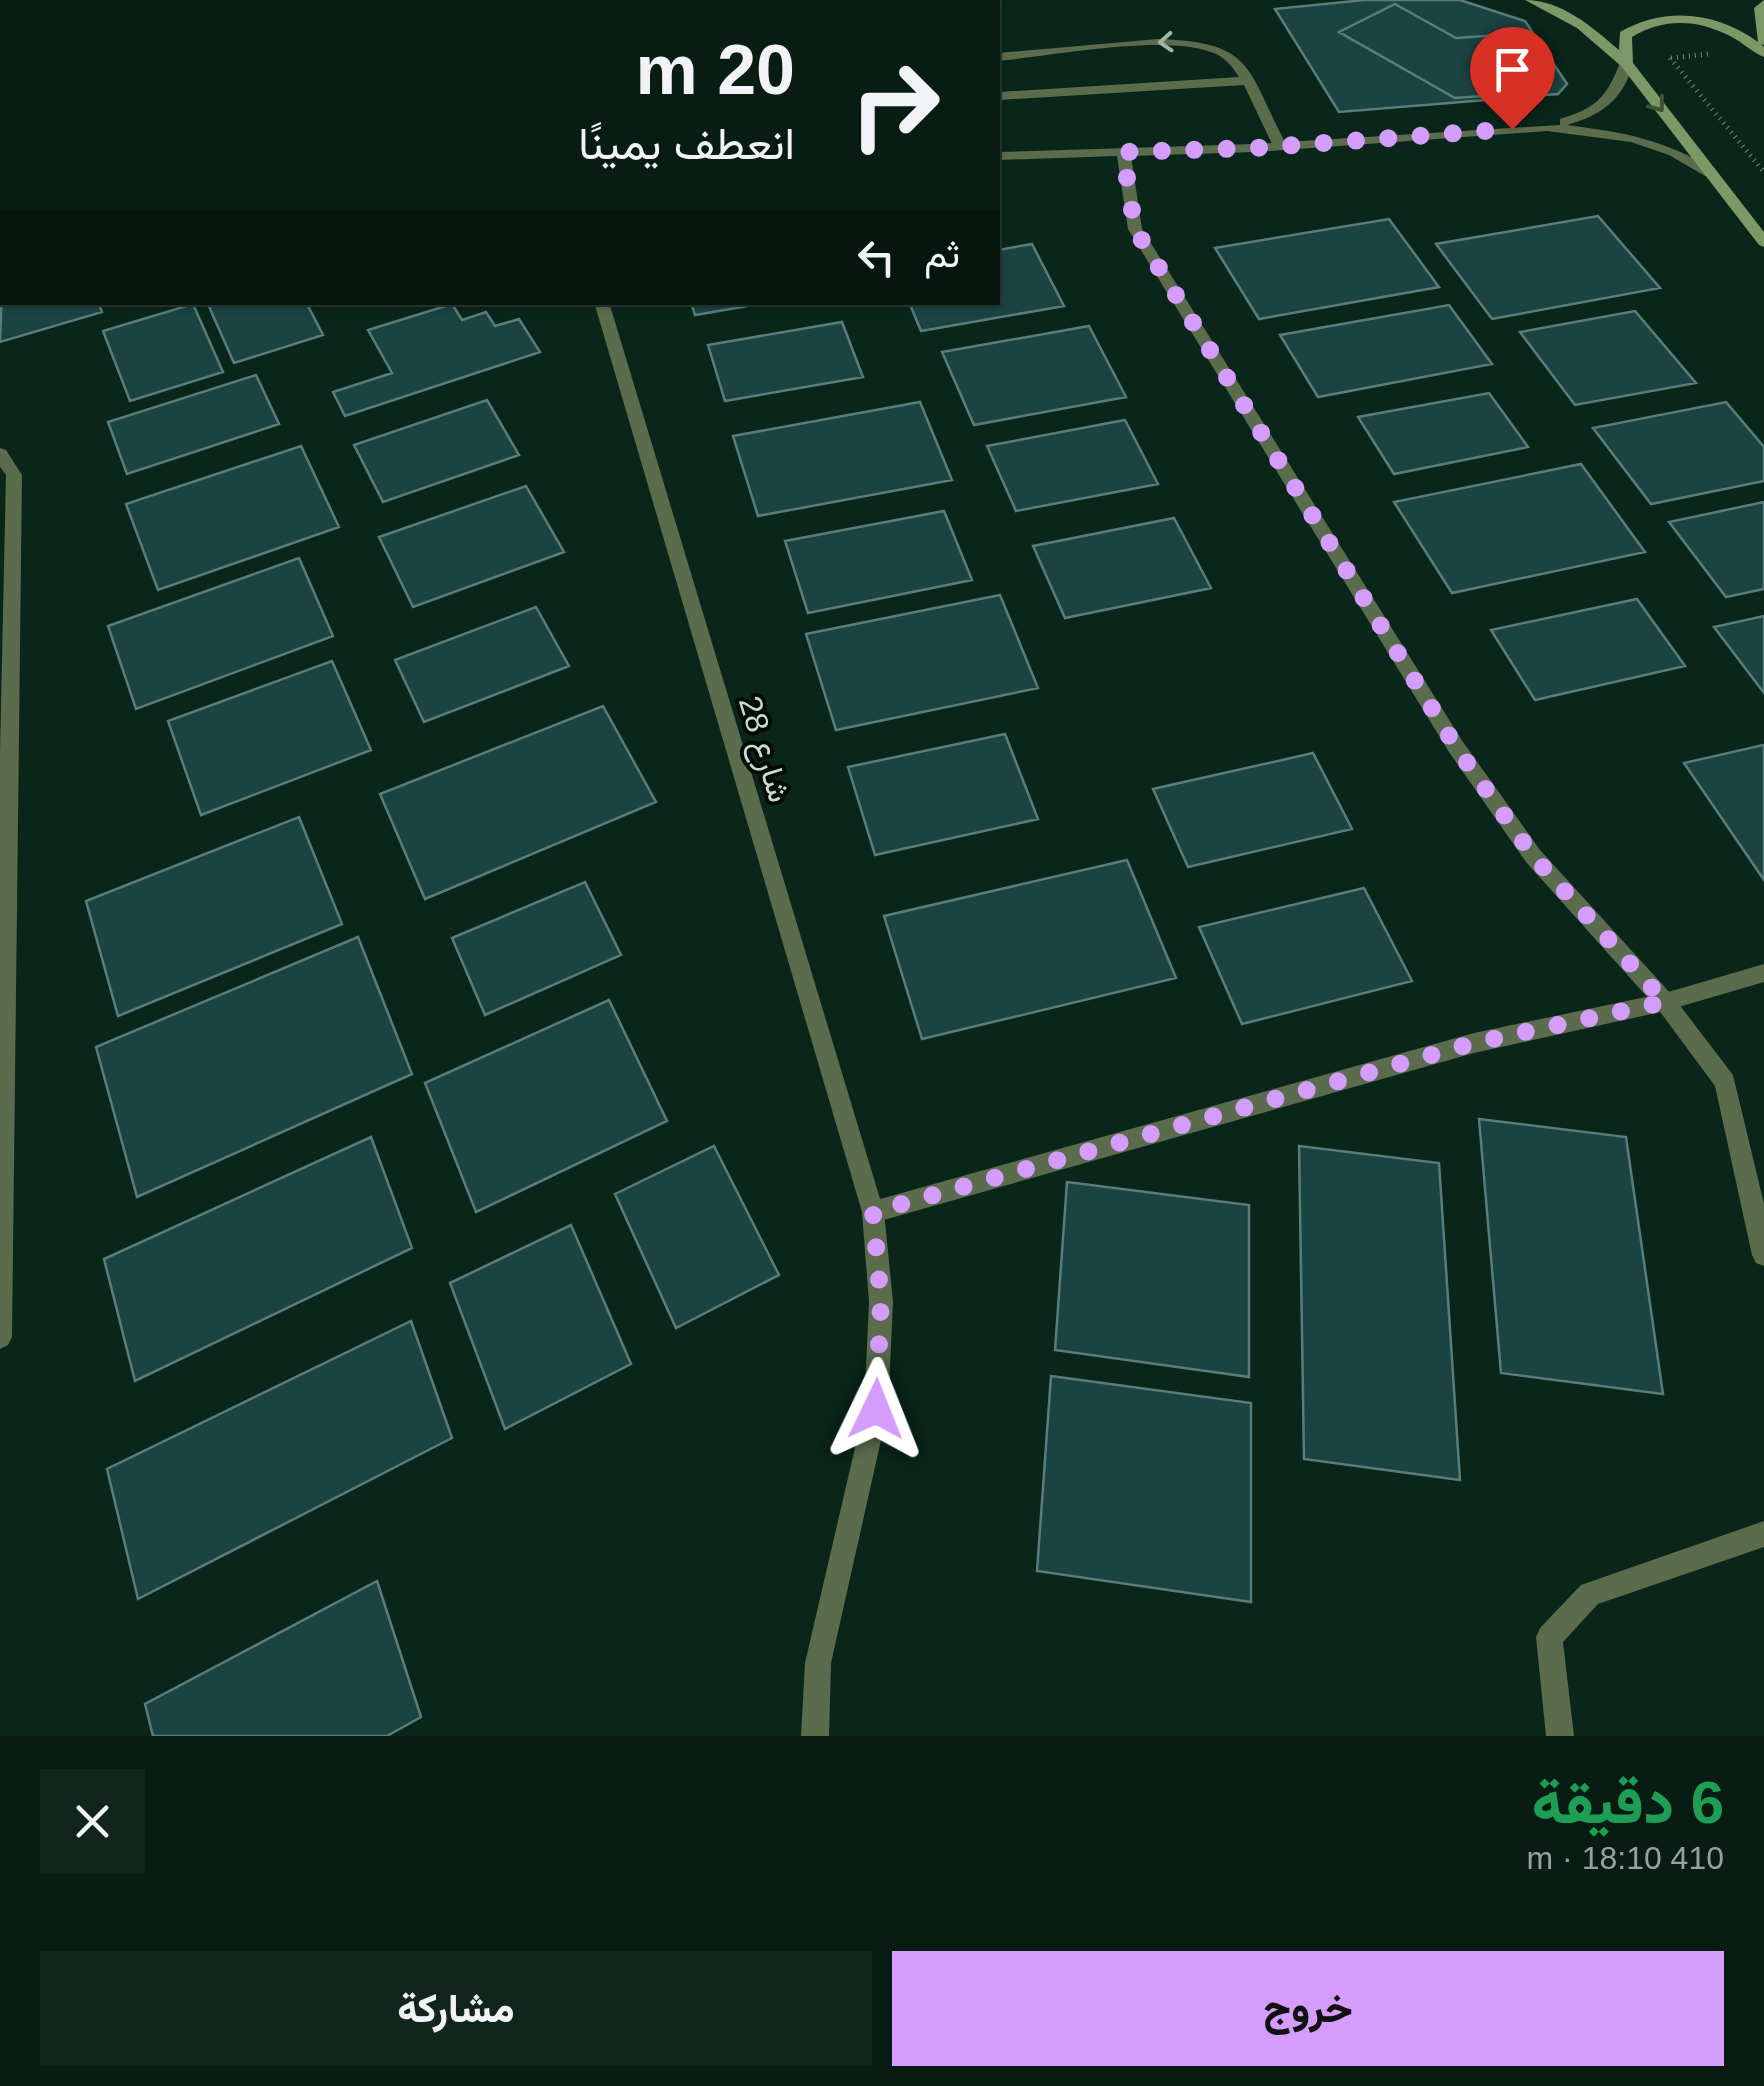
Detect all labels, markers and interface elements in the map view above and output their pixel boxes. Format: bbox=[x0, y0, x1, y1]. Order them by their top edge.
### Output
pin bbox=[1470, 27, 1555, 130]
text: 20 m bbox=[635, 31, 795, 109]
one-way arrow bbox=[1157, 31, 1173, 52]
icon: right bbox=[830, 40, 960, 170]
icon: arrive bbox=[1485, 42, 1540, 97]
one-way arrow bbox=[1646, 93, 1664, 111]
text: انعطف يمينًا bbox=[578, 118, 795, 169]
icon: left bbox=[849, 230, 904, 285]
text: ثم bbox=[924, 233, 960, 275]
street label: شارع 28 bbox=[728, 692, 798, 807]
position arrow bbox=[824, 1357, 928, 1461]
button: close bbox=[40, 1769, 145, 1874]
text: 6 دقيقة bbox=[1532, 1769, 1724, 1836]
text: 410 m · 18:10 bbox=[1527, 1840, 1724, 1876]
button: مشاركة bbox=[40, 1951, 872, 2066]
button: خروج bbox=[892, 1951, 1724, 2066]

